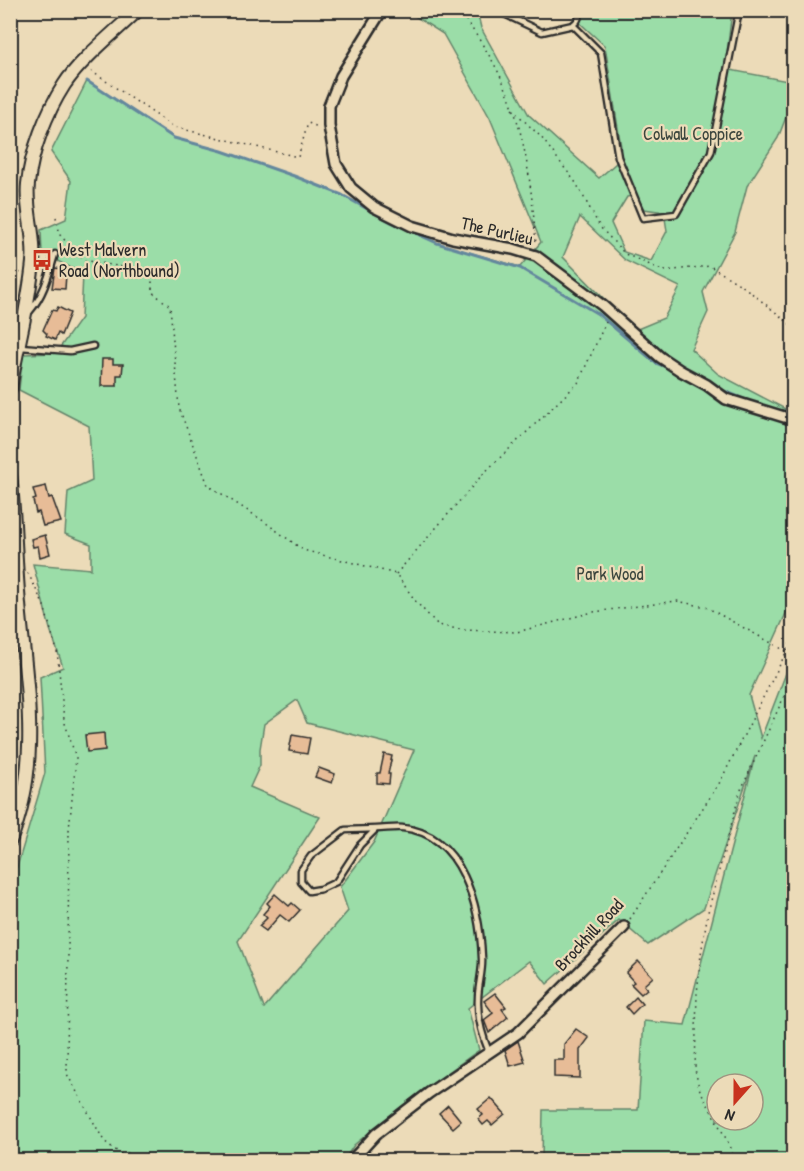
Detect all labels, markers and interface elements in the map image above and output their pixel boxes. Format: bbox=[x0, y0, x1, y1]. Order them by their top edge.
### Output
park label: Colwall Coppice bbox=[643, 121, 743, 146]
street label: The Purlieu bbox=[459, 210, 536, 251]
place label: West Malvern Road (Northbound) bbox=[59, 237, 180, 283]
bus stop icon: West Malvern Road (Northbound) bbox=[30, 248, 54, 272]
park label: Park Wood bbox=[577, 561, 643, 586]
street label: Brockhill Road bbox=[549, 893, 629, 976]
north arrow bbox=[705, 1072, 765, 1132]
text: N bbox=[721, 1104, 738, 1128]

